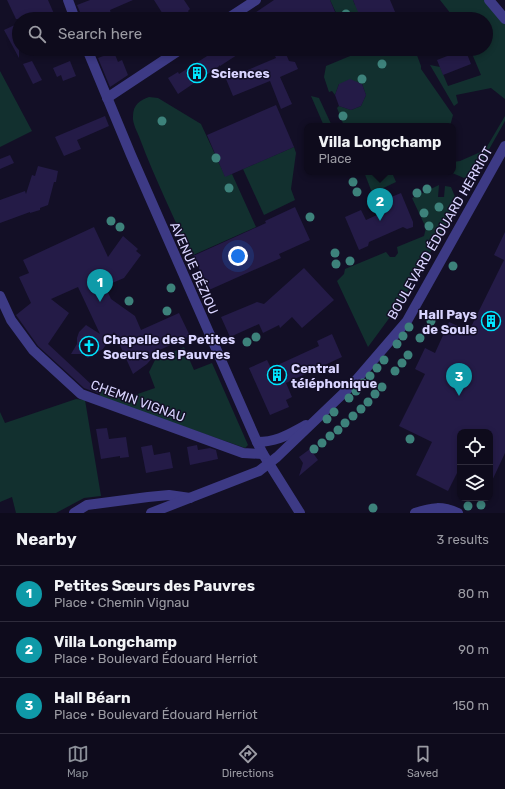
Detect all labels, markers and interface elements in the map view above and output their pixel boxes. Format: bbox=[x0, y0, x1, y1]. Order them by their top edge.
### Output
search box bbox=[12, 12, 493, 56]
icon: search bbox=[26, 23, 48, 45]
text: Search here bbox=[58, 25, 142, 43]
building icon: Sciences bbox=[186, 62, 208, 84]
place label: Sciences bbox=[211, 66, 270, 81]
popup bbox=[304, 123, 456, 175]
text: Villa Longchamp bbox=[318, 133, 442, 151]
street label: BOULEVARD ÉDOUARD HERRIOT bbox=[384, 144, 496, 322]
text: Place bbox=[318, 151, 352, 166]
pin: 2 bbox=[367, 188, 393, 221]
street label: AVENUE BÉZIOU bbox=[167, 219, 221, 317]
your location bbox=[228, 246, 248, 266]
pin: 1 bbox=[87, 269, 113, 302]
place label: Hall Pays de Soule bbox=[419, 307, 477, 337]
building icon: Hall Pays de Soule bbox=[480, 310, 502, 332]
place label: Chapelle des Petites Soeurs des Pauvres bbox=[103, 332, 235, 362]
church icon: Chapelle des Petites Soeurs des Pauvres bbox=[78, 335, 100, 357]
place label: Central téléphonique bbox=[291, 361, 377, 391]
pin: 3 bbox=[446, 363, 472, 396]
building icon: Central téléphonique bbox=[266, 364, 288, 386]
street label: CHEMIN VIGNAU bbox=[89, 377, 187, 425]
map controls bbox=[457, 429, 493, 501]
button: locate bbox=[457, 429, 493, 465]
button: layers bbox=[457, 465, 493, 501]
text: Nearby bbox=[16, 529, 77, 549]
text: 3 results bbox=[437, 532, 489, 547]
text: Petites Sœurs des Pauvres bbox=[54, 577, 255, 595]
text: 1 bbox=[26, 586, 32, 601]
text: 80 m bbox=[458, 586, 489, 601]
text: Place · Chemin Vignau bbox=[54, 595, 189, 610]
text: Villa Longchamp bbox=[54, 633, 177, 651]
text: 2 bbox=[25, 642, 33, 657]
text: 90 m bbox=[458, 642, 489, 657]
text: Place · Boulevard Édouard Herriot bbox=[54, 651, 258, 666]
text: Hall Béarn bbox=[54, 689, 131, 707]
text: 3 bbox=[25, 698, 33, 713]
text: 150 m bbox=[453, 698, 489, 713]
text: Place · Boulevard Édouard Herriot bbox=[54, 707, 258, 722]
tab: Map bbox=[67, 743, 89, 780]
tab: Directions bbox=[222, 743, 274, 780]
tab: Saved bbox=[407, 743, 438, 780]

